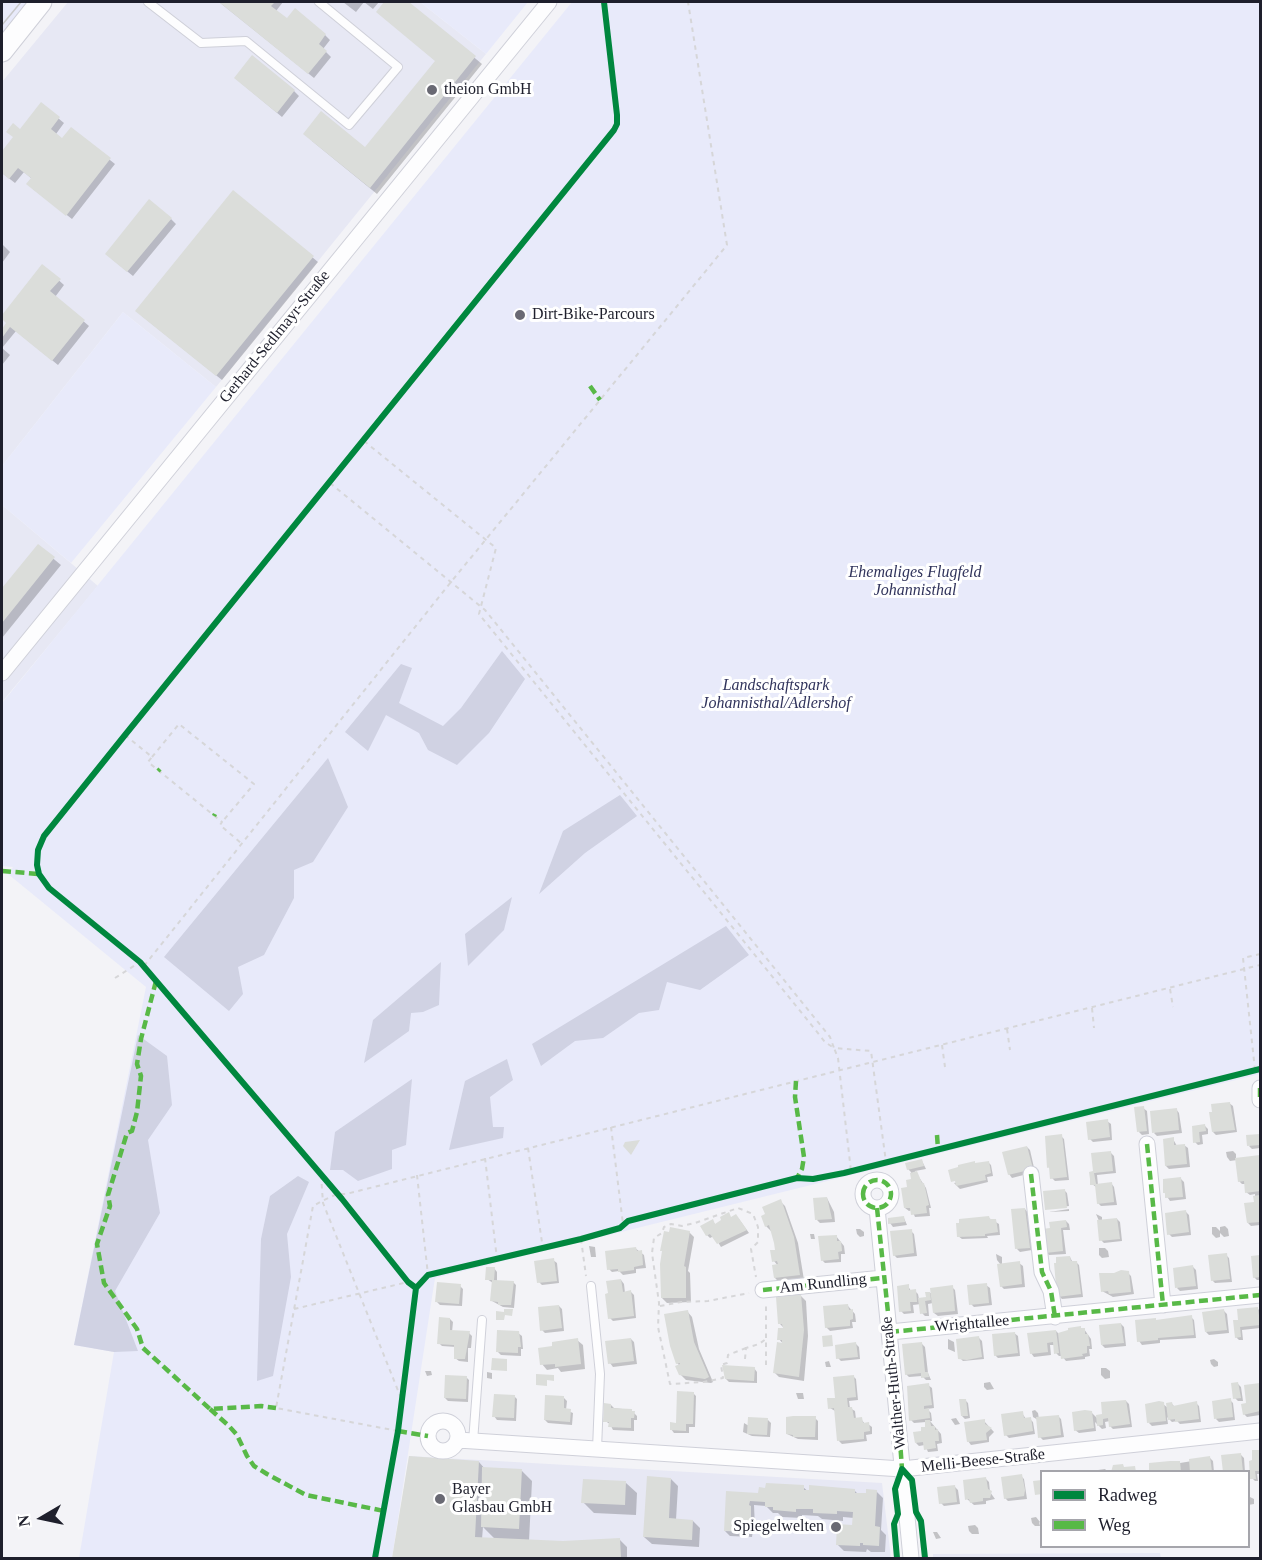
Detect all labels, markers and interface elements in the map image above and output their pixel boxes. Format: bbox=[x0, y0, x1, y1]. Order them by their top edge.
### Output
place label: theion GmbH bbox=[444, 80, 532, 100]
marker: theion GmbH bbox=[425, 83, 439, 97]
street label: Gerhard-Sedlmayr-Straße bbox=[216, 267, 334, 407]
place label: Dirt-Bike-Parcours bbox=[532, 305, 655, 325]
marker: Dirt-Bike-Parcours bbox=[513, 308, 527, 322]
park label: Ehemaliges Flugfeld Johannisthal bbox=[849, 563, 981, 601]
park label: Landschaftspark Johannisthal/Adlershof bbox=[701, 676, 851, 714]
street label: Am Rundling bbox=[778, 1270, 868, 1298]
street label: Wrightallee bbox=[934, 1311, 1010, 1337]
street label: Walther-Huth-Straße bbox=[877, 1316, 911, 1450]
street label: Melli-Beese-Straße bbox=[920, 1445, 1046, 1477]
legend bbox=[1040, 1470, 1250, 1548]
place label: Bayer Glasbau GmbH bbox=[452, 1480, 552, 1518]
text: Radweg bbox=[1098, 1485, 1157, 1505]
north arrow bbox=[12, 1488, 72, 1548]
marker: Bayer Glasbau GmbH bbox=[433, 1492, 447, 1506]
text: N bbox=[14, 1514, 33, 1528]
text: Weg bbox=[1098, 1515, 1131, 1535]
place label: Spiegelwelten bbox=[733, 1517, 824, 1537]
marker: Spiegelwelten bbox=[829, 1520, 843, 1534]

